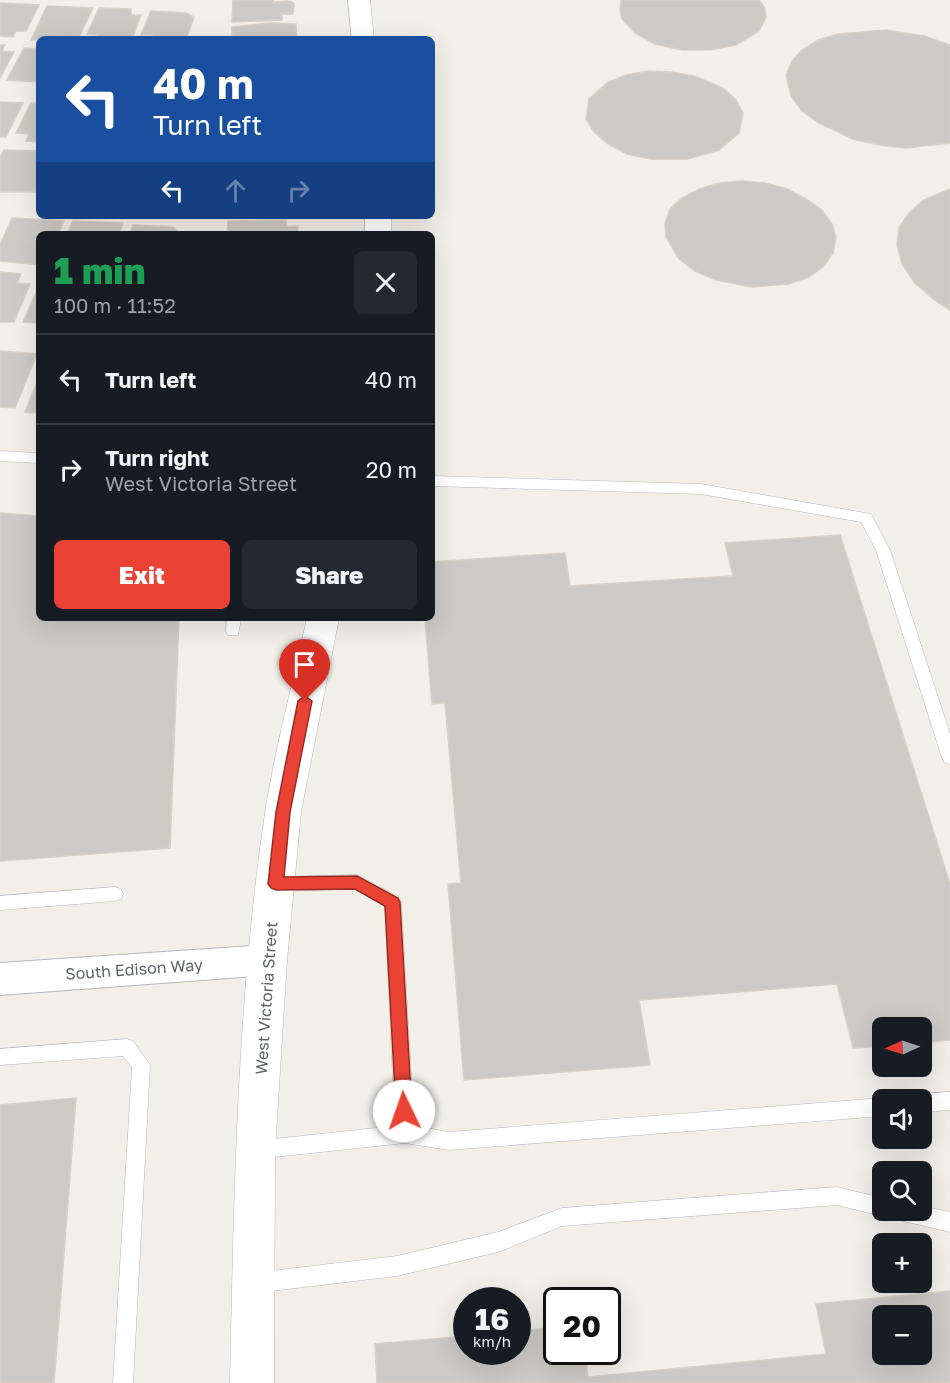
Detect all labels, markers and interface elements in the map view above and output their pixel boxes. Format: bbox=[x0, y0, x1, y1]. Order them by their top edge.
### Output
text: 40 m bbox=[153, 58, 254, 108]
icon: left bbox=[54, 60, 132, 138]
text: Turn left bbox=[153, 109, 262, 141]
icon: left bbox=[156, 174, 189, 207]
icon: ahead bbox=[219, 174, 252, 207]
icon: right bbox=[282, 174, 315, 207]
text: 1 min bbox=[54, 249, 145, 292]
button: close bbox=[354, 251, 417, 314]
text: 100 m · 11:52 bbox=[54, 293, 176, 317]
icon: left bbox=[54, 363, 87, 396]
text: Turn left bbox=[105, 366, 196, 393]
text: 40 m bbox=[365, 366, 417, 393]
text: Turn right bbox=[105, 444, 209, 471]
icon: right bbox=[54, 453, 87, 486]
text: 20 m bbox=[366, 456, 417, 483]
text: West Victoria Street bbox=[105, 471, 297, 495]
button: Exit bbox=[54, 540, 230, 609]
button: Share bbox=[242, 540, 417, 609]
pin bbox=[279, 639, 330, 701]
icon: arrive bbox=[288, 648, 321, 681]
street label: West Victoria Street bbox=[251, 921, 281, 1075]
street label: South Edison Way bbox=[65, 954, 203, 984]
north arrow bbox=[872, 1017, 932, 1077]
map controls bbox=[872, 1017, 932, 1365]
position arrow bbox=[372, 1079, 436, 1143]
button: sound bbox=[872, 1089, 932, 1149]
button: search bbox=[872, 1161, 932, 1221]
button: + bbox=[872, 1233, 932, 1293]
speed limit sign: 20 bbox=[543, 1287, 621, 1365]
text: 16 bbox=[475, 1301, 509, 1337]
button: − bbox=[872, 1305, 932, 1365]
text: km/h bbox=[473, 1332, 511, 1350]

